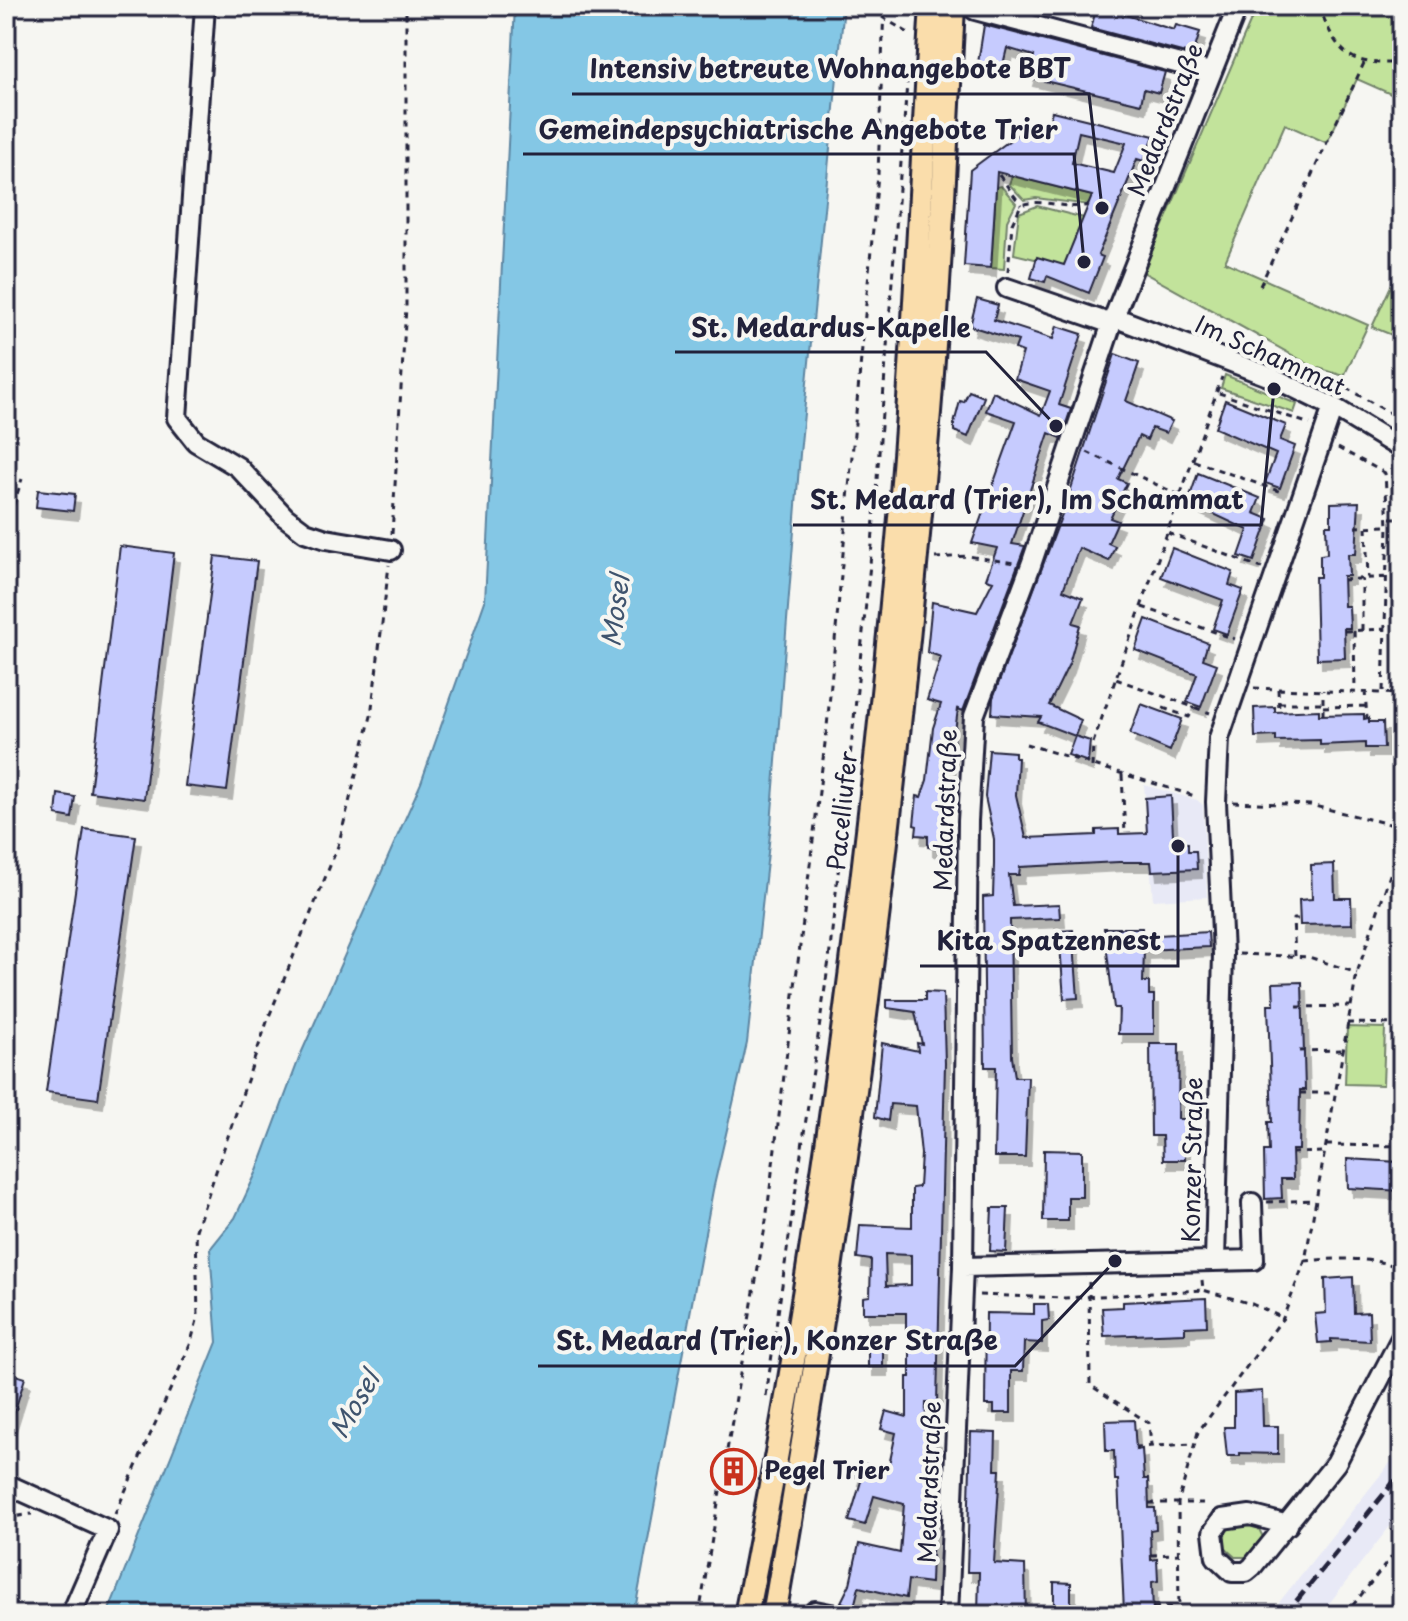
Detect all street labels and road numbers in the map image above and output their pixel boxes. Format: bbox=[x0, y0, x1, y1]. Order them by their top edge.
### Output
street label: Medardstraße bbox=[1117, 37, 1211, 201]
street label: Im Schammat bbox=[1190, 305, 1352, 403]
street label: Medardstraße bbox=[923, 728, 965, 892]
street label: Pacelliufer bbox=[817, 748, 865, 872]
street label: Konzer Straße bbox=[1172, 1077, 1210, 1243]
street label: Medardstraße bbox=[907, 1400, 949, 1564]

